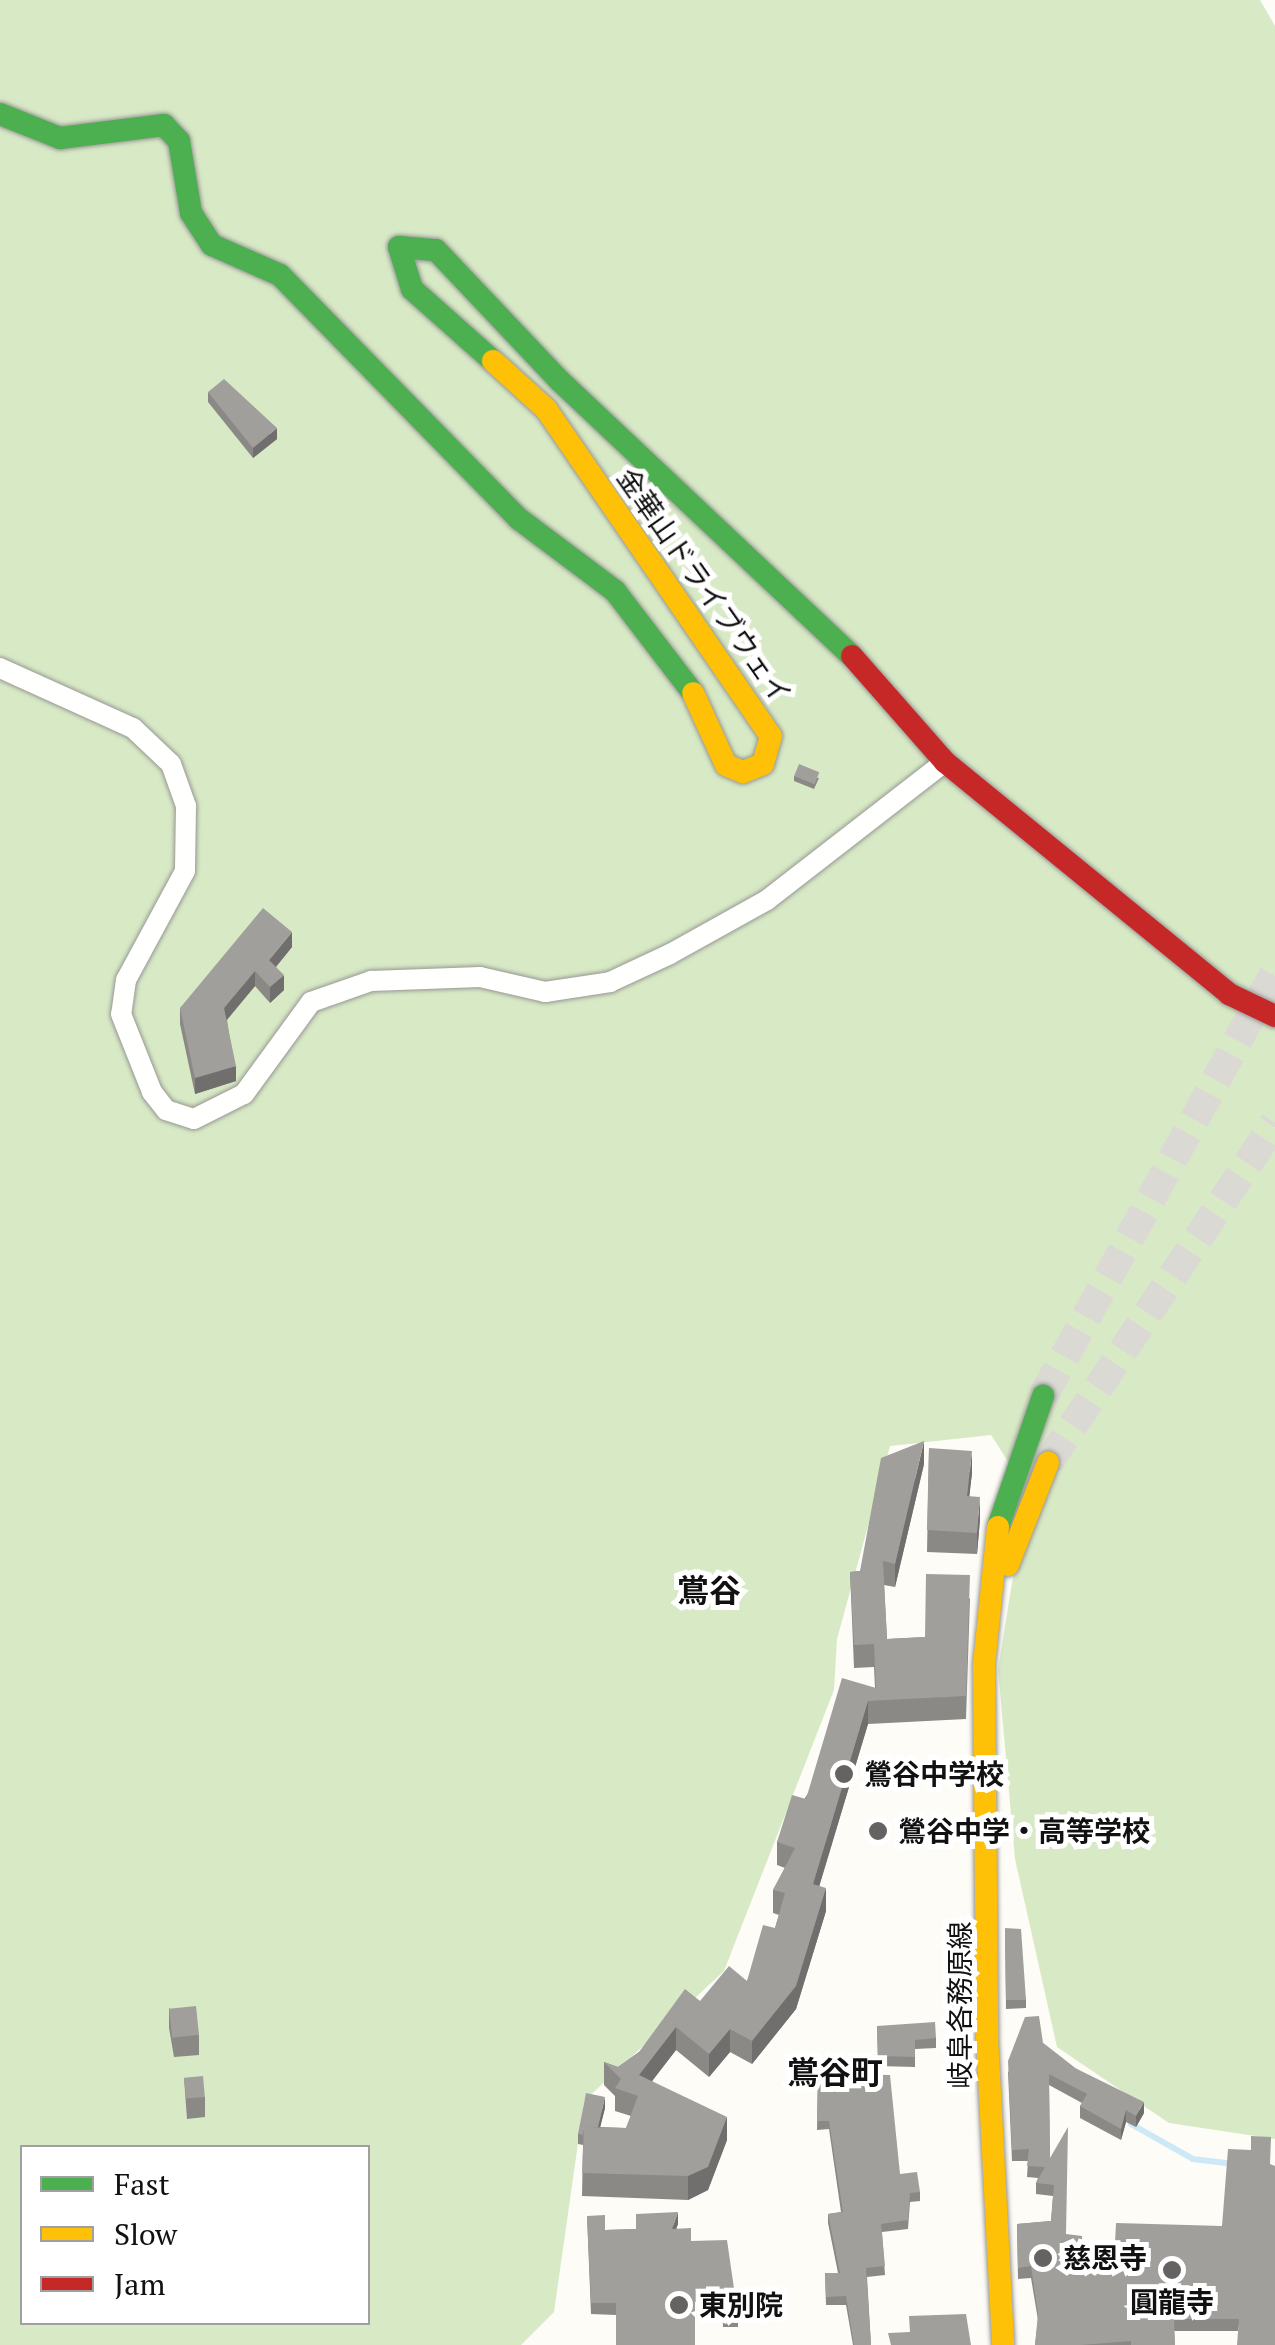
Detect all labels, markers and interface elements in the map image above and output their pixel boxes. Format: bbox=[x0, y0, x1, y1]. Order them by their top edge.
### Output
street label: 金華山ドライブウェイ bbox=[610, 462, 798, 710]
district label: 鴬谷 bbox=[677, 1571, 741, 1609]
place label: 鶯谷中学校 bbox=[864, 1757, 1004, 1791]
marker: 鶯谷中学校 bbox=[833, 1763, 855, 1785]
place label: 鶯谷中学・高等学校 bbox=[898, 1814, 1150, 1848]
marker: 鶯谷中学・高等学校 bbox=[867, 1820, 889, 1842]
street label: 岐阜各務原線 bbox=[943, 1921, 977, 2089]
district label: 鴬谷町 bbox=[787, 2053, 883, 2091]
legend bbox=[20, 2145, 370, 2325]
text: Fast bbox=[114, 2164, 170, 2204]
text: Slow bbox=[114, 2214, 177, 2254]
place label: 慈恩寺 bbox=[1063, 2241, 1147, 2275]
marker: 慈恩寺 bbox=[1032, 2247, 1054, 2269]
marker: 圓龍寺 bbox=[1161, 2259, 1183, 2281]
text: Jam bbox=[114, 2264, 165, 2304]
place label: 圓龍寺 bbox=[1130, 2285, 1214, 2319]
place label: 東別院 bbox=[699, 2288, 783, 2322]
marker: 東別院 bbox=[668, 2294, 690, 2316]

